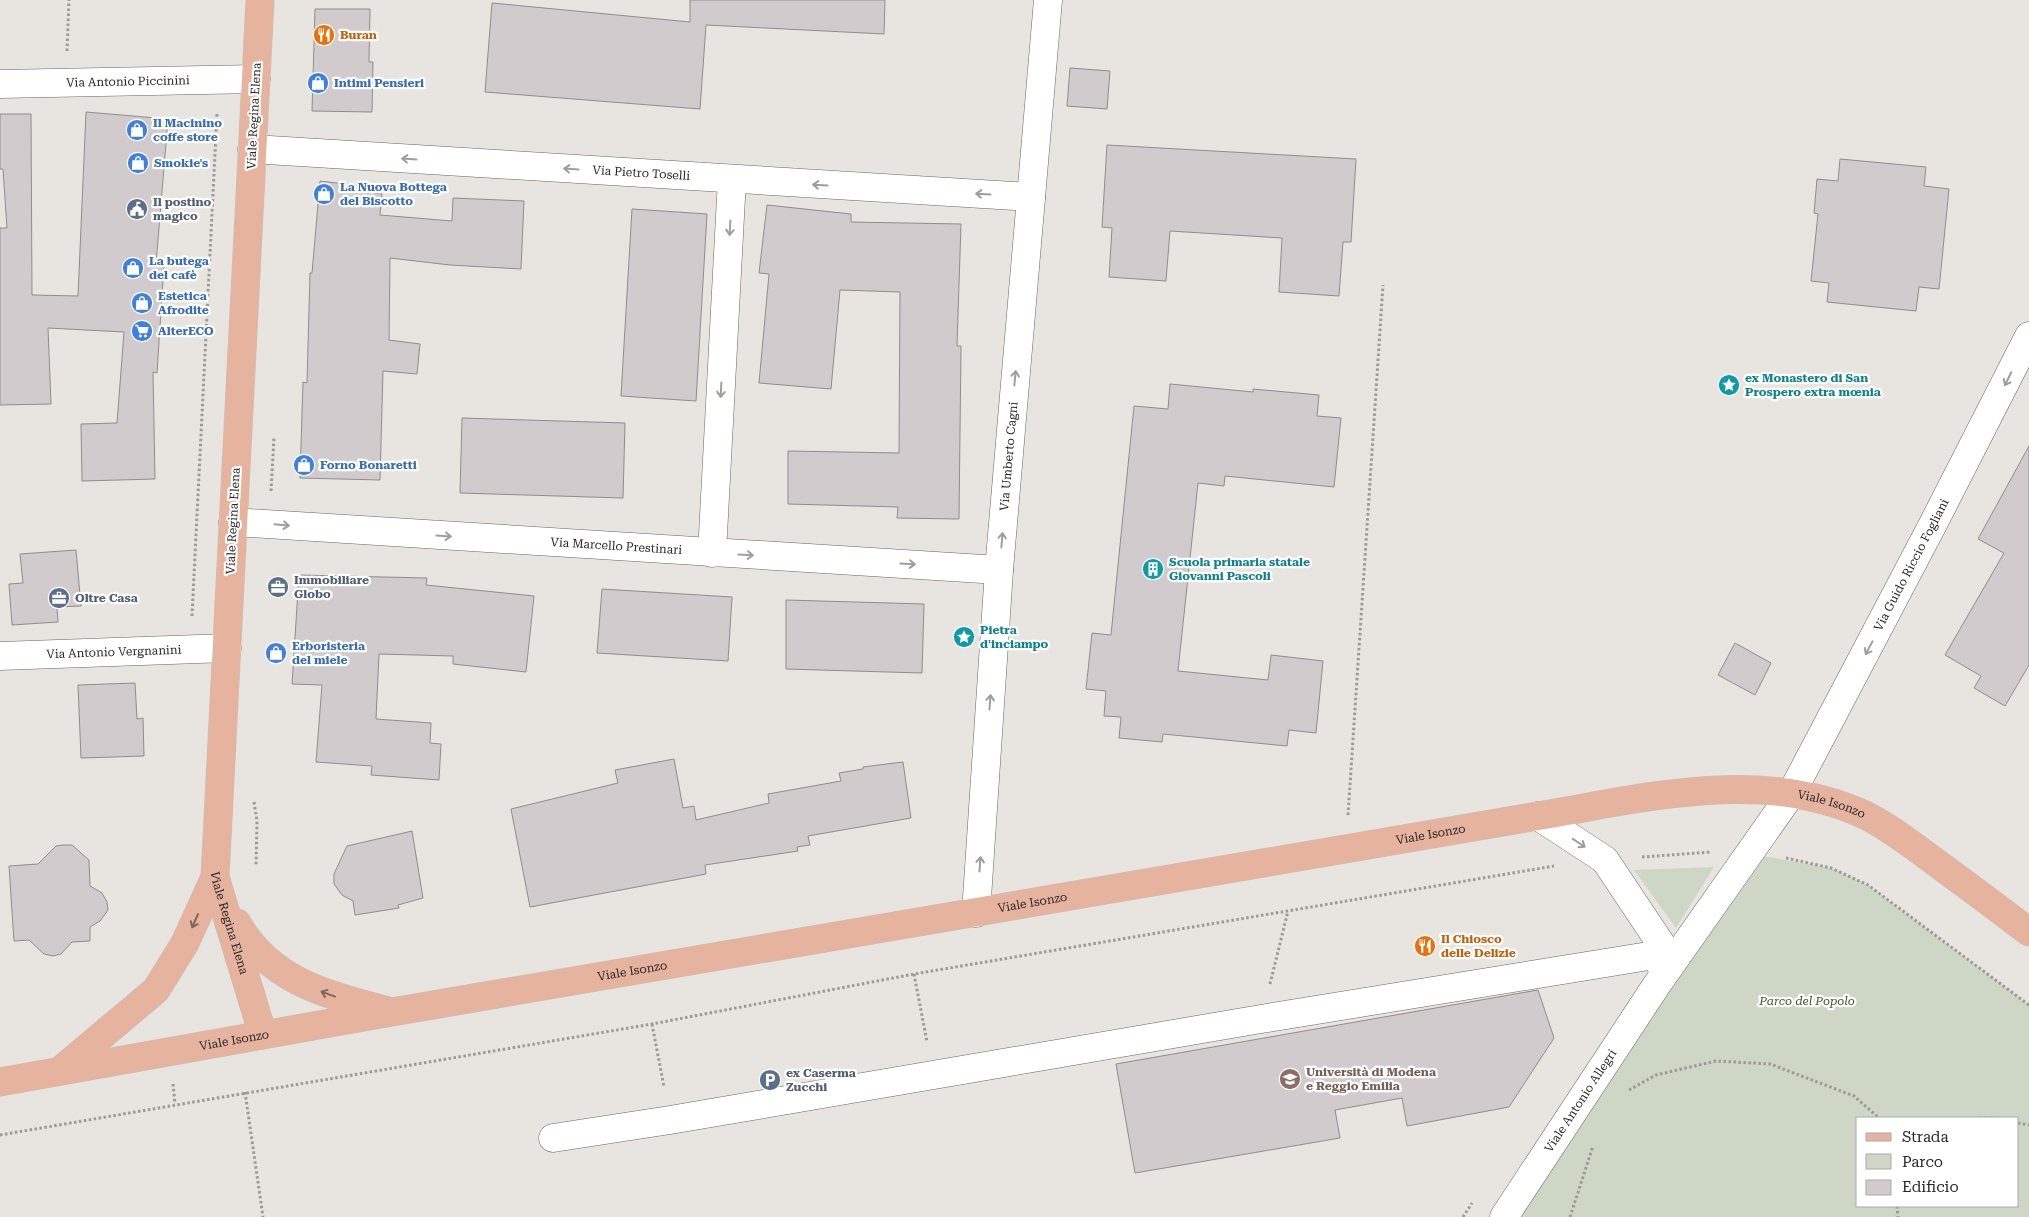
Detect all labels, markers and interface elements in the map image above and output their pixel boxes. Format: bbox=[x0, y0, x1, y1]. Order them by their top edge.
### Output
restaurant icon: Buran bbox=[312, 23, 336, 47]
place label: Buran bbox=[340, 28, 377, 42]
street label: Viale Regina Elena bbox=[244, 62, 264, 170]
shop icon: Intimi Pensieri bbox=[306, 71, 330, 95]
street label: Via Antonio Piccinini bbox=[66, 73, 190, 90]
place label: Intimi Pensieri bbox=[334, 76, 424, 90]
place label: Il Macinino coffe store bbox=[153, 116, 222, 144]
shop icon: Il Macinino coffe store bbox=[125, 118, 149, 142]
shop icon: Smokie's bbox=[126, 151, 150, 175]
one-way arrow bbox=[401, 154, 417, 163]
place label: Smokie's bbox=[154, 156, 208, 170]
street label: Via Pietro Toselli bbox=[592, 163, 691, 183]
one-way arrow bbox=[563, 165, 579, 174]
place label: La Nuova Bottega del Biscotto bbox=[340, 180, 447, 208]
one-way arrow bbox=[813, 180, 829, 189]
shop icon: La Nuova Bottega del Biscotto bbox=[312, 182, 336, 206]
one-way arrow bbox=[975, 190, 991, 199]
place label: Il postino magico bbox=[153, 195, 212, 223]
public building icon: Il postino magico bbox=[125, 197, 149, 221]
one-way arrow bbox=[725, 220, 734, 236]
place label: La butega del cafè bbox=[149, 254, 209, 282]
shop icon: La butega del cafè bbox=[121, 256, 145, 280]
place label: Estetica Afrodite bbox=[158, 289, 209, 317]
shop icon: Estetica Afrodite bbox=[130, 291, 154, 315]
supermarket icon: AlterECO bbox=[130, 319, 154, 343]
place label: AlterECO bbox=[158, 324, 214, 338]
one-way arrow bbox=[1010, 370, 1019, 386]
place label: ex Monastero di San Prospero extra mœnia bbox=[1745, 371, 1881, 399]
one-way arrow bbox=[2002, 372, 2012, 387]
place icon: ex Monastero di San Prospero extra mœnia bbox=[1717, 373, 1741, 397]
one-way arrow bbox=[716, 382, 725, 398]
street label: Via Umberto Cagni bbox=[997, 401, 1020, 511]
shop icon: Forno Bonaretti bbox=[292, 453, 316, 477]
place label: Forno Bonaretti bbox=[320, 458, 417, 472]
street label: Viale Regina Elena bbox=[223, 467, 243, 575]
street label: Via Guido Riccio Fogliani bbox=[1871, 496, 1952, 633]
one-way arrow bbox=[273, 521, 289, 530]
one-way arrow bbox=[436, 531, 452, 541]
one-way arrow bbox=[997, 532, 1007, 548]
street label: Via Marcello Prestinari bbox=[550, 535, 683, 557]
one-way arrow bbox=[738, 550, 754, 559]
place label: Scuola primaria statale Giovanni Pascoli bbox=[1169, 555, 1310, 583]
building icon: Scuola primaria statale Giovanni Pascoli bbox=[1141, 557, 1165, 581]
one-way arrow bbox=[900, 560, 916, 569]
place label: Immobiliare Globo bbox=[294, 573, 369, 601]
office icon: Immobiliare Globo bbox=[266, 575, 290, 599]
office icon: Oltre Casa bbox=[47, 586, 71, 610]
place label: Oltre Casa bbox=[75, 591, 138, 605]
place label: Pietra d'inciampo bbox=[980, 623, 1049, 651]
place icon: Pietra d'inciampo bbox=[952, 625, 976, 649]
place label: Erboristeria del miele bbox=[292, 639, 365, 667]
one-way arrow bbox=[1864, 640, 1873, 655]
shop icon: Erboristeria del miele bbox=[264, 641, 288, 665]
street label: Via Antonio Vergnanini bbox=[46, 643, 182, 661]
one-way arrow bbox=[986, 695, 995, 711]
street label: Viale Isonzo bbox=[1796, 787, 1868, 821]
street label: Viale Isonzo bbox=[1395, 822, 1467, 847]
one-way arrow bbox=[1571, 838, 1585, 848]
one-way arrow bbox=[975, 857, 984, 873]
street label: Viale Regina Elena bbox=[208, 871, 251, 976]
street label: Viale Isonzo bbox=[997, 890, 1068, 915]
one-way arrow bbox=[190, 913, 199, 928]
place label: Il Chiosco delle Delizie bbox=[1441, 932, 1516, 960]
restaurant icon: Il Chiosco delle Delizie bbox=[1413, 934, 1437, 958]
street label: Viale Isonzo bbox=[596, 958, 668, 984]
one-way arrow bbox=[321, 989, 337, 998]
park label: Parco del Popolo bbox=[1758, 994, 1855, 1008]
street label: Viale Isonzo bbox=[198, 1027, 270, 1053]
street label: Viale Antonio Allegri bbox=[1542, 1047, 1619, 1155]
place label: Università di Modena e Reggio Emilia bbox=[1306, 1065, 1436, 1093]
place label: ex Caserma Zucchi bbox=[786, 1066, 856, 1094]
school or university icon: Università di Modena e Reggio Emilia bbox=[1278, 1067, 1302, 1091]
parking icon: ex Caserma Zucchi bbox=[758, 1068, 782, 1092]
legend bbox=[1856, 1117, 2019, 1207]
text: Strada bbox=[1902, 1128, 1949, 1146]
text: Parco bbox=[1902, 1153, 1943, 1171]
text: Edificio bbox=[1902, 1178, 1959, 1196]

